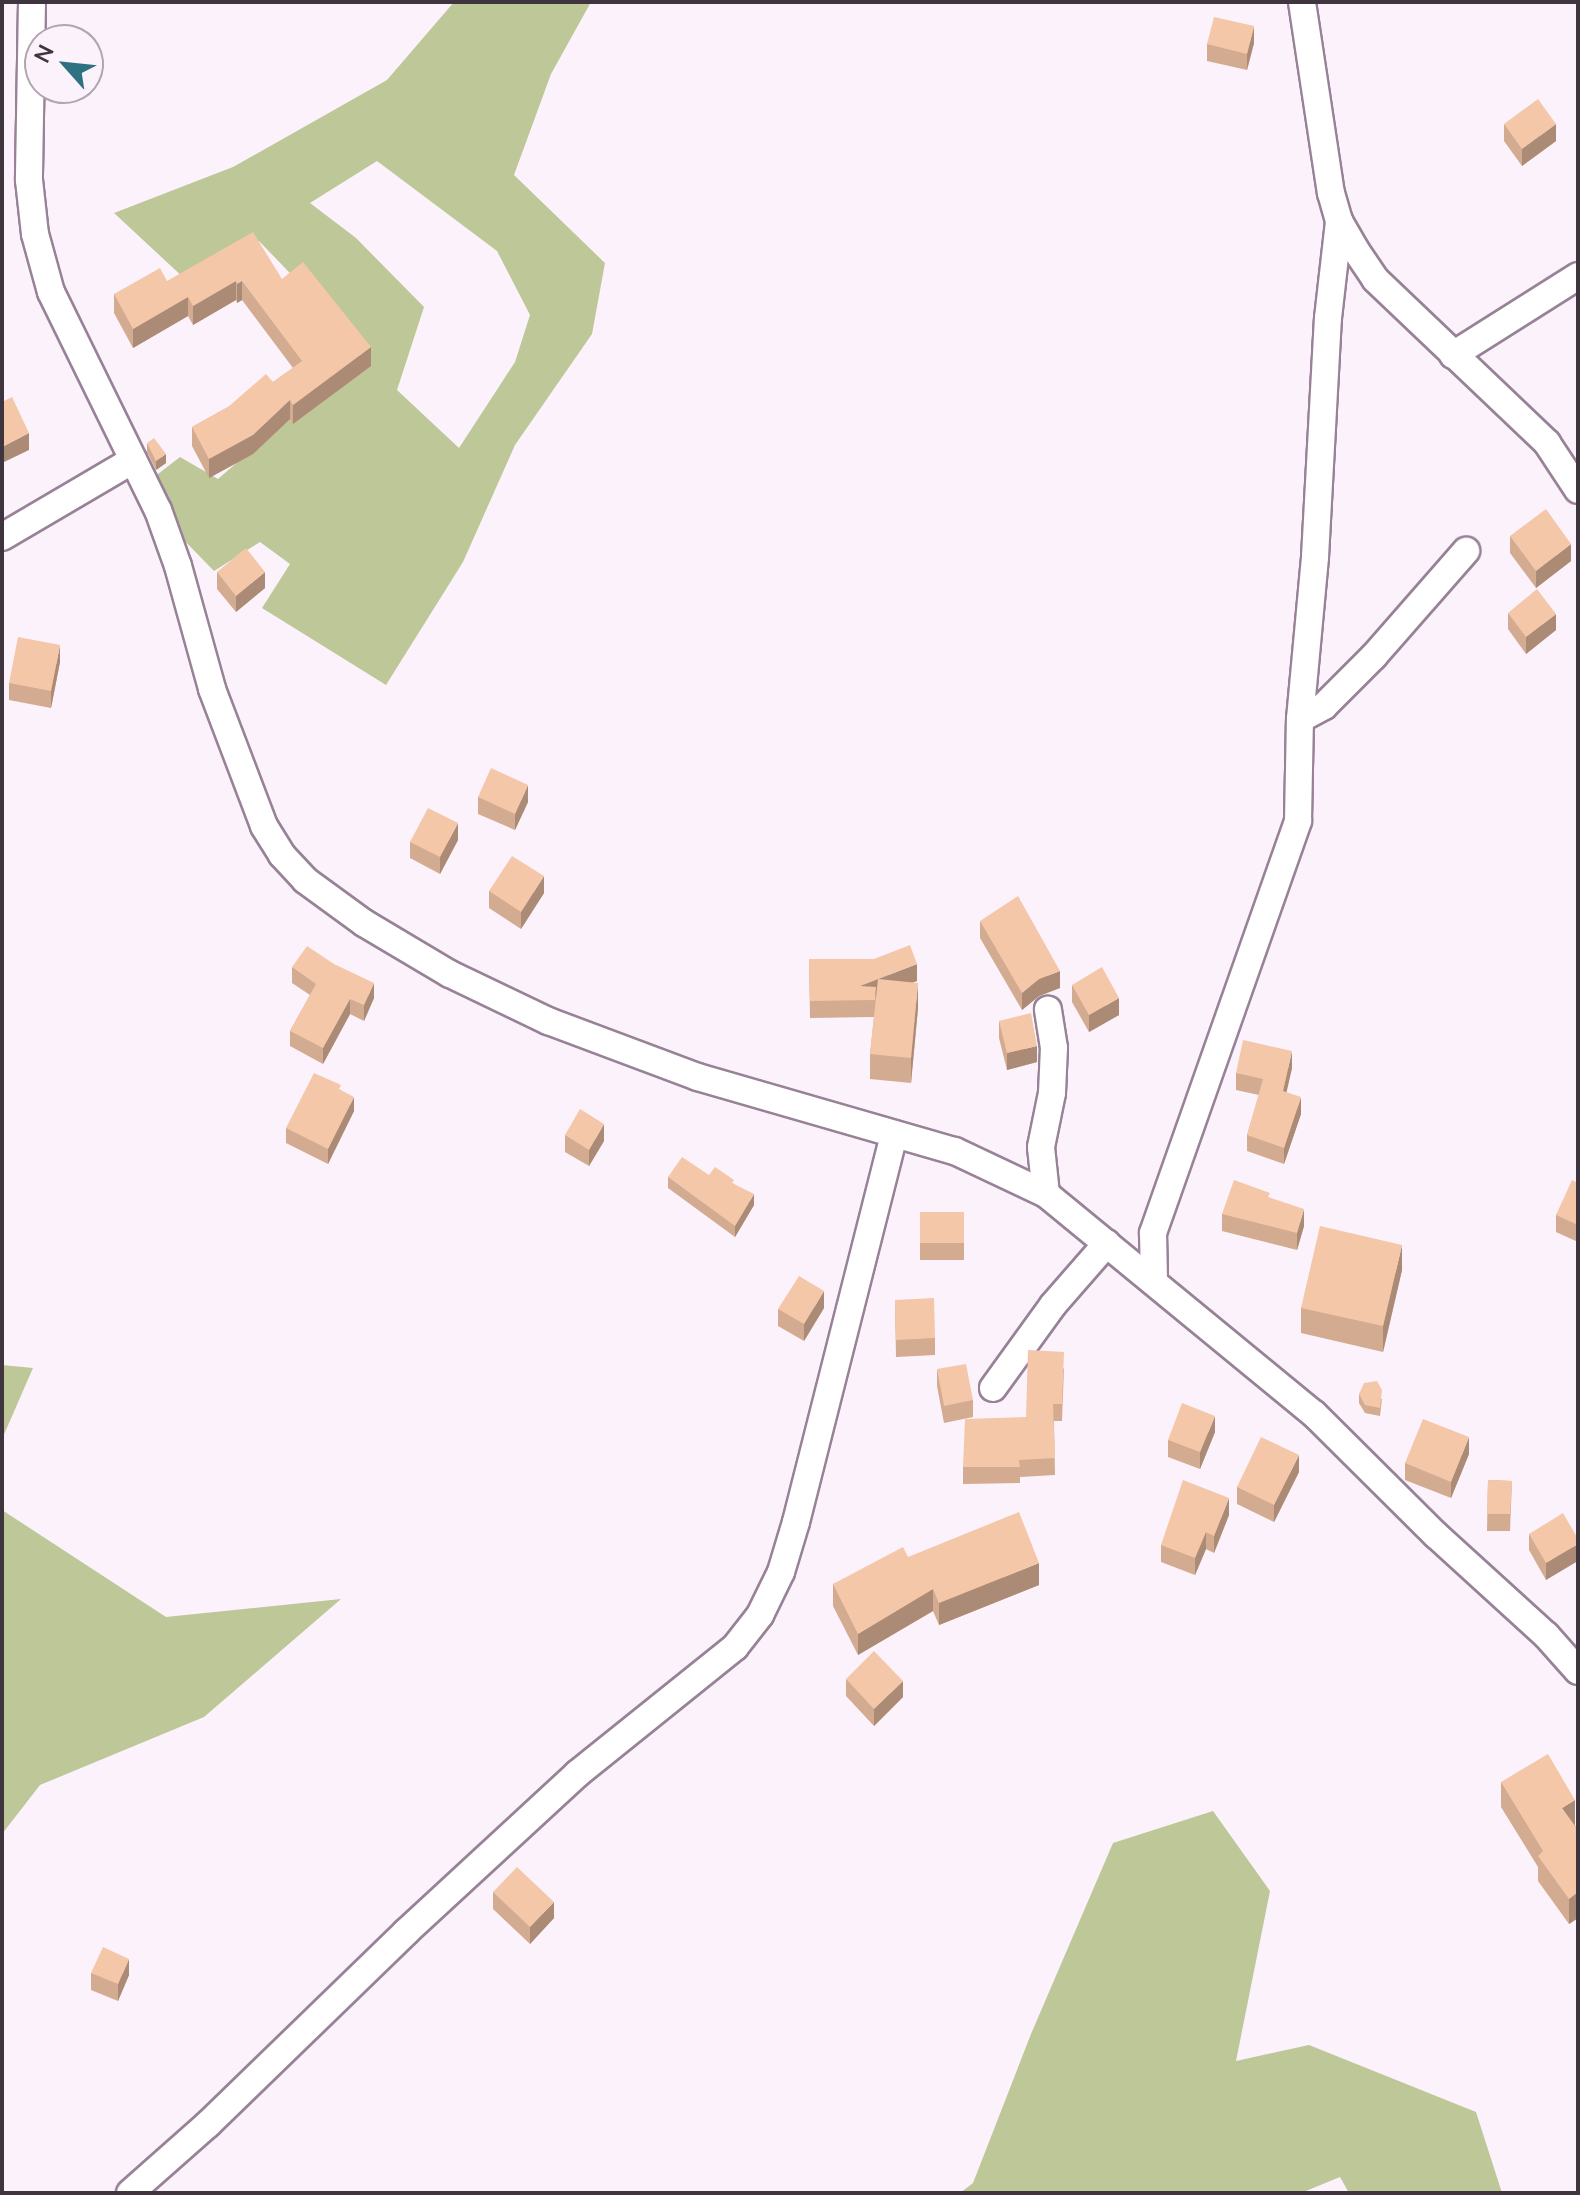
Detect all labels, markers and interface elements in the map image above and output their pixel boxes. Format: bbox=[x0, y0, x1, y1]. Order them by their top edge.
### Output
north arrow bbox=[24, 24, 104, 104]
text: N bbox=[27, 40, 62, 68]

